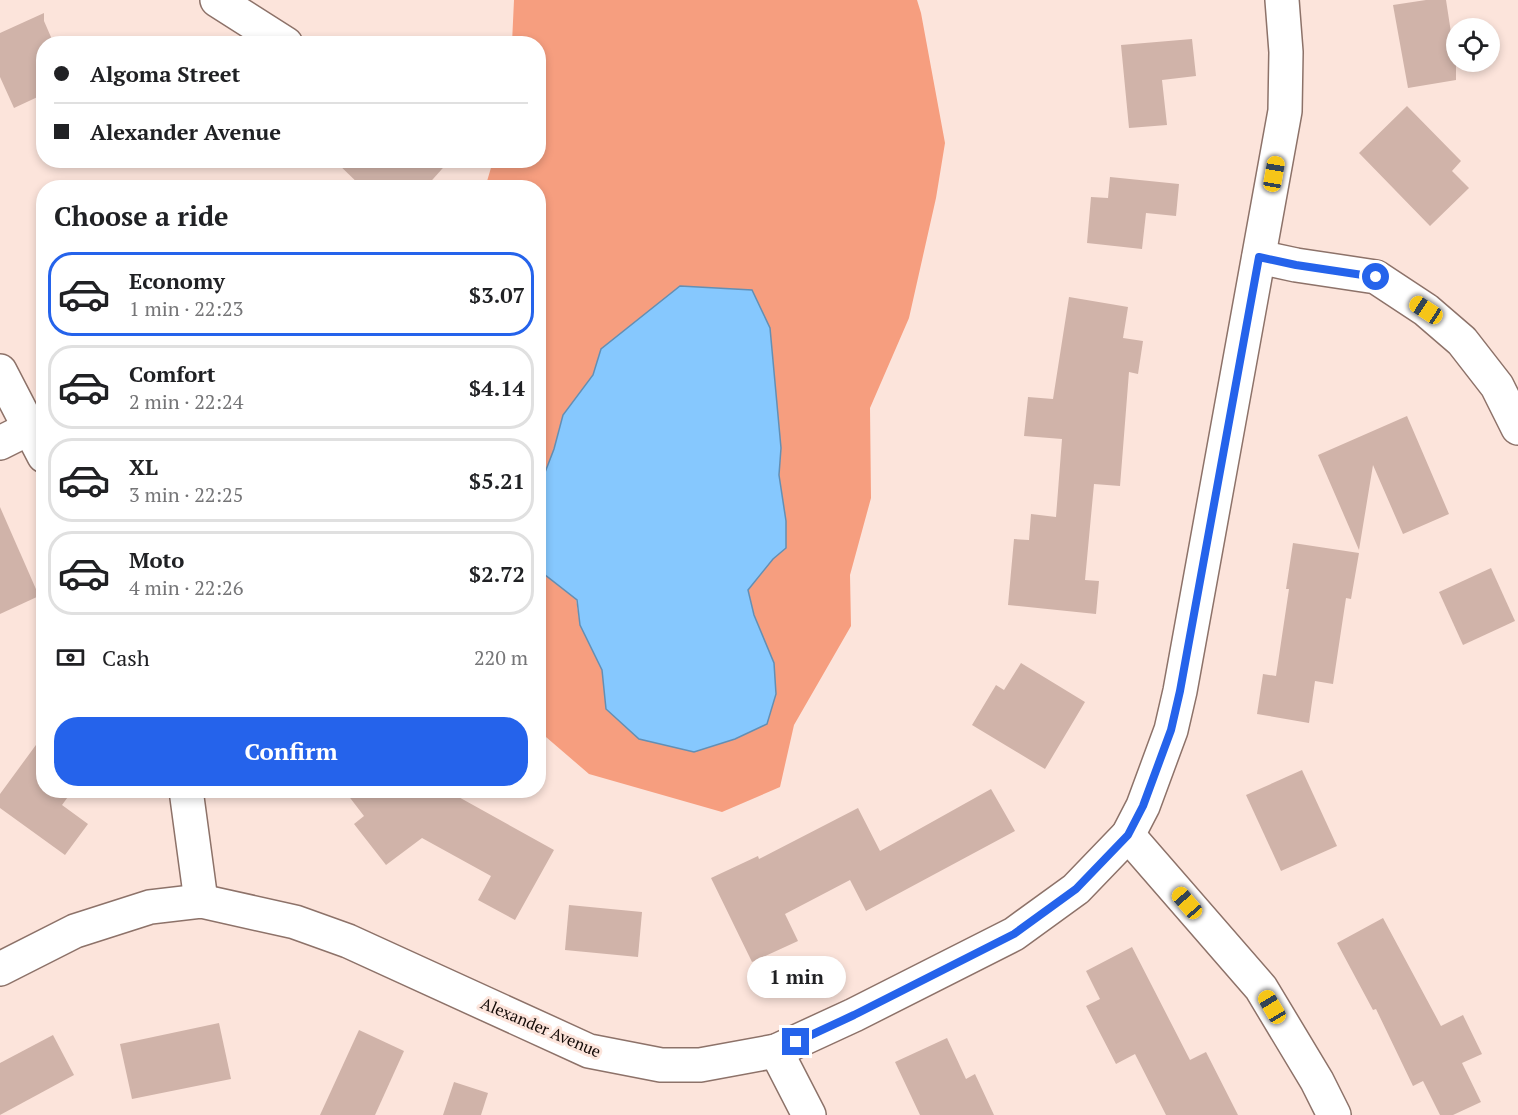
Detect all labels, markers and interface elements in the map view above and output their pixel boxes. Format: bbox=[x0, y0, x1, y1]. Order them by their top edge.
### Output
map controls bbox=[1446, 18, 1500, 72]
button: locate bbox=[1446, 18, 1500, 72]
text: Algoma Street bbox=[90, 59, 240, 88]
text: Alexander Avenue bbox=[90, 117, 281, 146]
car bbox=[1262, 155, 1286, 193]
text: Choose a ride bbox=[54, 198, 229, 234]
route start bbox=[1362, 263, 1389, 290]
text: Economy bbox=[129, 266, 225, 295]
icon: car bbox=[57, 267, 111, 321]
text: $3.07 bbox=[469, 280, 525, 309]
car bbox=[1406, 293, 1446, 327]
text: 1 min · 22:23 bbox=[129, 295, 243, 322]
text: Comfort bbox=[129, 359, 215, 388]
icon: car bbox=[57, 360, 111, 414]
text: $4.14 bbox=[469, 373, 525, 402]
text: 2 min · 22:24 bbox=[129, 388, 243, 415]
text: XL bbox=[129, 452, 158, 481]
icon: car bbox=[57, 453, 111, 507]
text: $5.21 bbox=[469, 466, 525, 495]
text: 3 min · 22:25 bbox=[129, 481, 243, 508]
text: Moto bbox=[129, 545, 184, 574]
icon: car bbox=[57, 546, 111, 600]
text: $2.72 bbox=[469, 559, 525, 588]
text: 4 min · 22:26 bbox=[129, 574, 243, 601]
icon: cash bbox=[54, 641, 87, 674]
text: Cash bbox=[102, 643, 150, 672]
text: 220 m bbox=[474, 644, 528, 671]
button: Confirm bbox=[54, 717, 528, 786]
car bbox=[1168, 884, 1206, 922]
callout: 1 min bbox=[746, 955, 846, 997]
text: 1 min bbox=[769, 963, 824, 990]
car bbox=[1255, 987, 1289, 1027]
street label: Alexander Avenue bbox=[478, 992, 604, 1062]
route end bbox=[782, 1028, 809, 1055]

